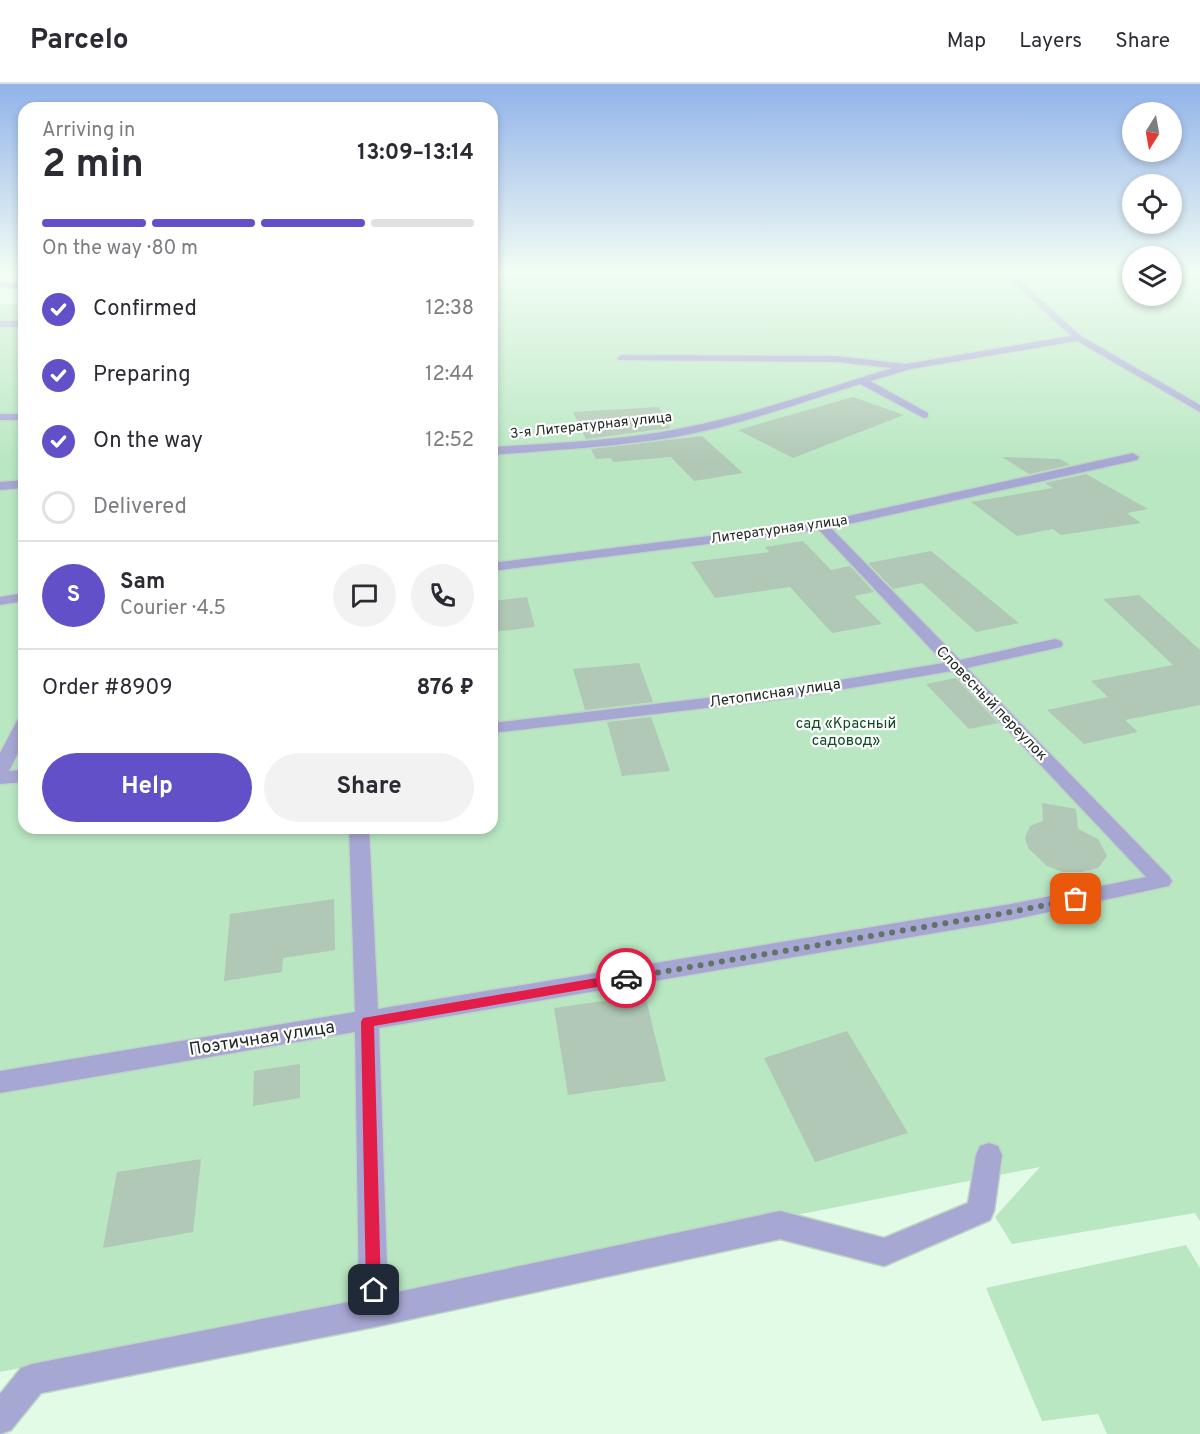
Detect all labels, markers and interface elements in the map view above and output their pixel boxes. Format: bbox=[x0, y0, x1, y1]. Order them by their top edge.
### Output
text: Parcelo bbox=[30, 23, 129, 59]
text: Map bbox=[947, 28, 986, 55]
text: Layers bbox=[1019, 28, 1082, 55]
text: Share bbox=[1115, 28, 1170, 55]
north arrow bbox=[1122, 102, 1182, 162]
map controls bbox=[1122, 102, 1182, 306]
text: Arriving in bbox=[42, 118, 135, 144]
text: 13:09–13:14 bbox=[357, 140, 474, 167]
text: 2 min bbox=[42, 142, 144, 191]
button: locate bbox=[1122, 174, 1182, 234]
text: On the way · 80 m bbox=[42, 236, 198, 262]
button: layers bbox=[1122, 246, 1182, 306]
icon: check bbox=[42, 293, 75, 326]
text: Confirmed bbox=[93, 296, 197, 323]
text: 12:38 bbox=[426, 296, 474, 322]
icon: check bbox=[42, 359, 75, 392]
text: Preparing bbox=[93, 362, 191, 389]
text: 12:44 bbox=[425, 362, 474, 388]
street label: 3-я Литературная улица bbox=[509, 409, 673, 443]
icon: check bbox=[42, 425, 75, 458]
text: On the way bbox=[93, 428, 203, 455]
text: 12:52 bbox=[425, 428, 474, 454]
text: Delivered bbox=[93, 494, 187, 521]
street label: Литературная улица bbox=[710, 512, 848, 548]
button: chat bbox=[333, 564, 396, 627]
button: phone bbox=[411, 564, 474, 627]
text: Sam bbox=[120, 569, 165, 596]
text: S bbox=[67, 582, 80, 609]
text: Courier · 4.5 bbox=[120, 596, 226, 622]
street label: Словесный переулок bbox=[931, 643, 1051, 765]
text: Order #8909 bbox=[42, 675, 173, 702]
text: 876 ₽ bbox=[416, 675, 474, 702]
street label: Летописная улица bbox=[708, 675, 842, 713]
park label: сад «Красный садовод» bbox=[796, 715, 896, 751]
button: Help bbox=[42, 753, 252, 822]
button: Share bbox=[264, 753, 474, 822]
pin bbox=[1050, 873, 1101, 924]
icon: bag bbox=[1059, 882, 1092, 915]
courier bbox=[596, 948, 656, 1008]
icon: car bbox=[610, 962, 643, 995]
street label: Поэтичная улица bbox=[187, 1016, 337, 1062]
pin bbox=[348, 1264, 399, 1315]
icon: home bbox=[357, 1273, 390, 1306]

